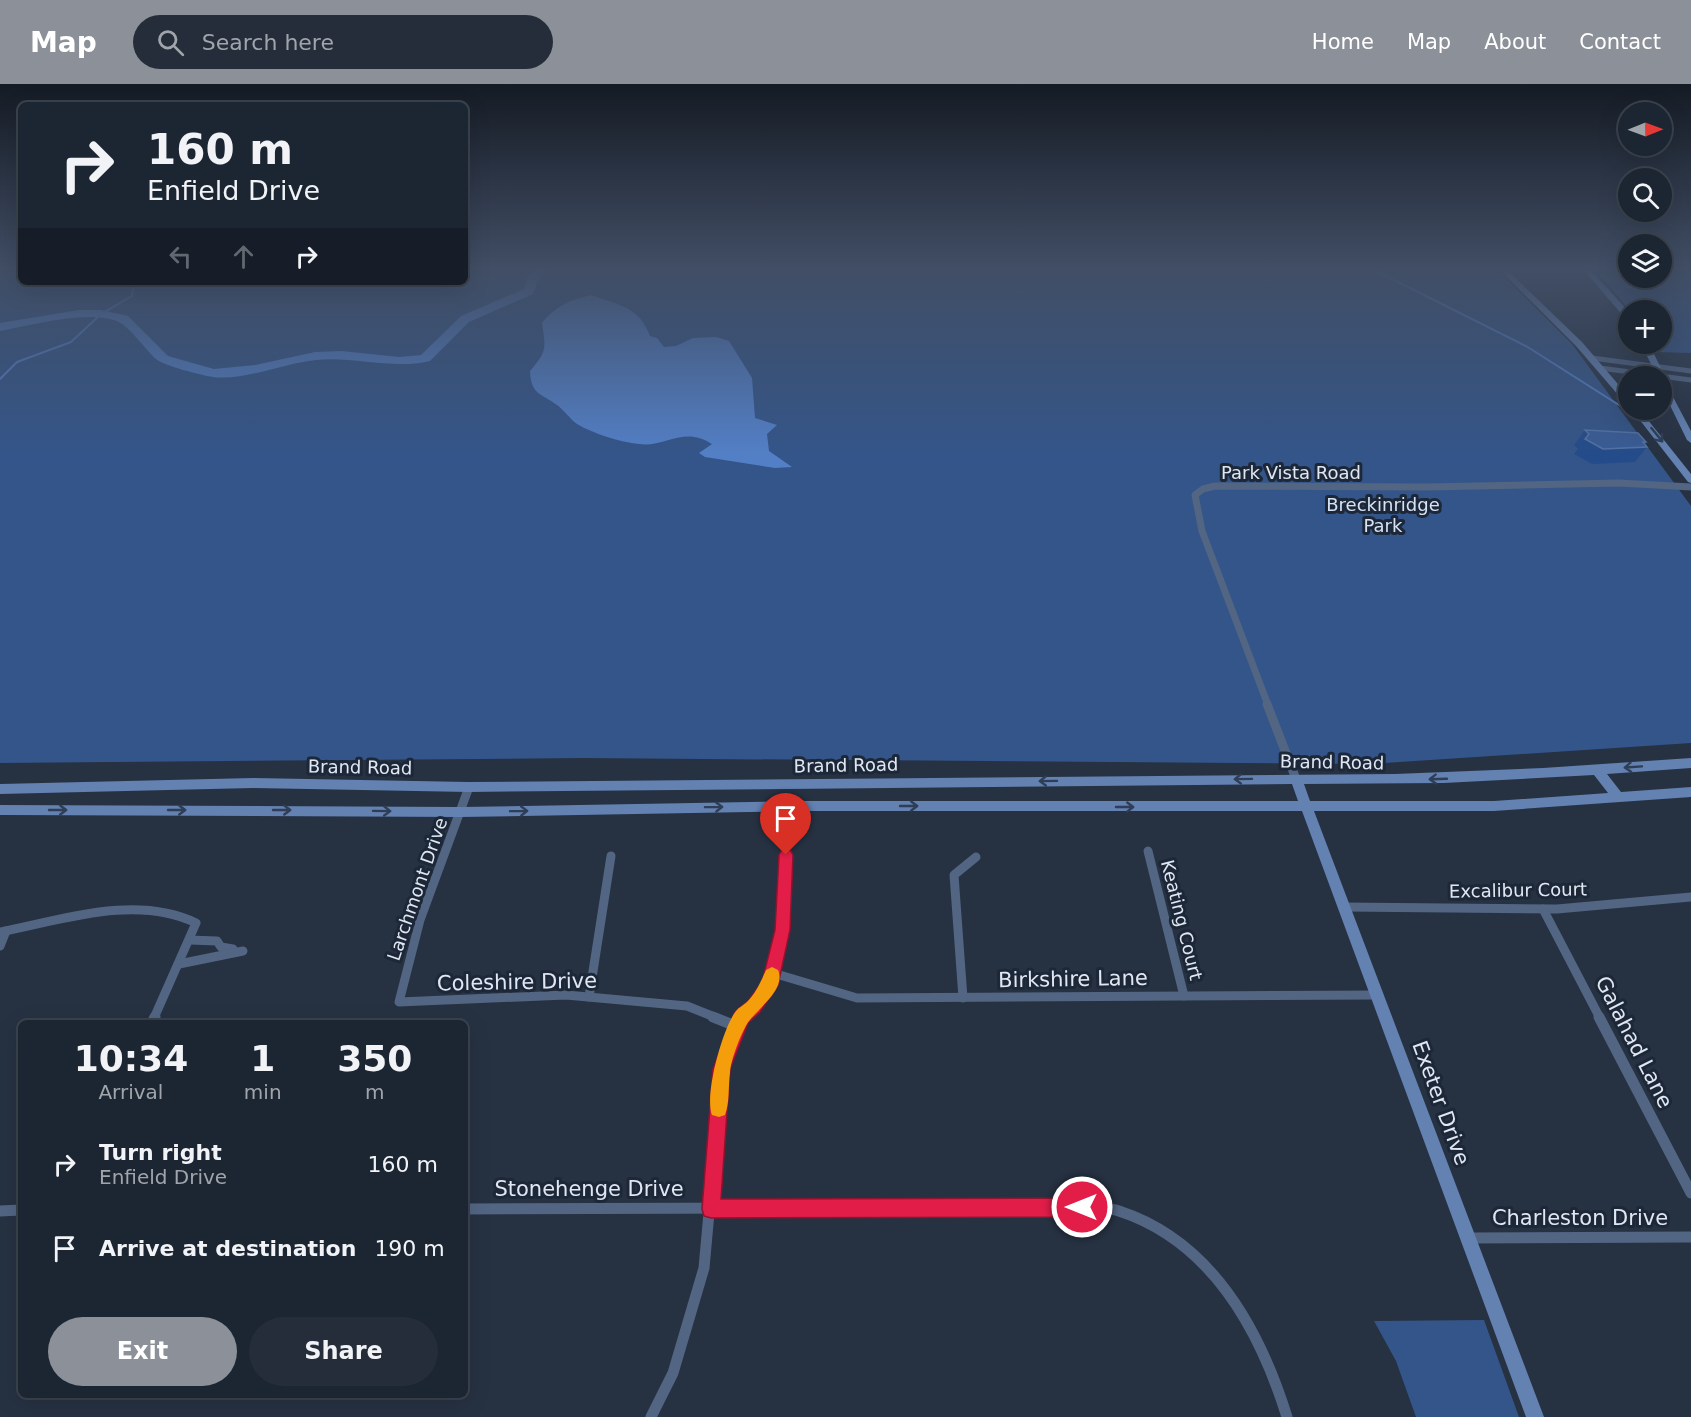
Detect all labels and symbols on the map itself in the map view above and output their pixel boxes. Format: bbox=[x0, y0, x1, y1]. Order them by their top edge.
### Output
north arrow bbox=[1618, 102, 1672, 156]
one-way arrow bbox=[1650, 427, 1663, 443]
street label: Park Vista Road bbox=[1221, 462, 1361, 483]
park label: Breckinridge Park bbox=[1326, 494, 1440, 536]
street label: Brand Road bbox=[1280, 751, 1384, 773]
street label: Brand Road bbox=[794, 754, 898, 776]
street label: Brand Road bbox=[308, 756, 412, 778]
one-way arrow bbox=[1623, 762, 1643, 773]
one-way arrow bbox=[1234, 773, 1254, 785]
one-way arrow bbox=[1429, 773, 1449, 784]
one-way arrow bbox=[1039, 775, 1059, 787]
pin bbox=[760, 793, 811, 855]
one-way arrow bbox=[899, 800, 919, 812]
one-way arrow bbox=[1115, 801, 1135, 813]
one-way arrow bbox=[704, 802, 724, 813]
one-way arrow bbox=[48, 804, 68, 816]
one-way arrow bbox=[167, 804, 187, 816]
one-way arrow bbox=[272, 804, 292, 816]
one-way arrow bbox=[371, 805, 391, 817]
one-way arrow bbox=[509, 805, 529, 817]
street label: Larchmont Drive bbox=[383, 815, 451, 963]
street label: Keating Court bbox=[1157, 858, 1207, 982]
street label: Excalibur Court bbox=[1449, 878, 1587, 902]
street label: Birkshire Lane bbox=[998, 966, 1148, 992]
street label: Coleshire Drive bbox=[437, 969, 597, 995]
street label: Galahad Lane bbox=[1590, 972, 1678, 1112]
street label: Exeter Drive bbox=[1407, 1038, 1475, 1168]
position arrow bbox=[1050, 1175, 1114, 1239]
street label: Stonehenge Drive bbox=[494, 1177, 684, 1201]
street label: Charleston Drive bbox=[1492, 1206, 1668, 1230]

